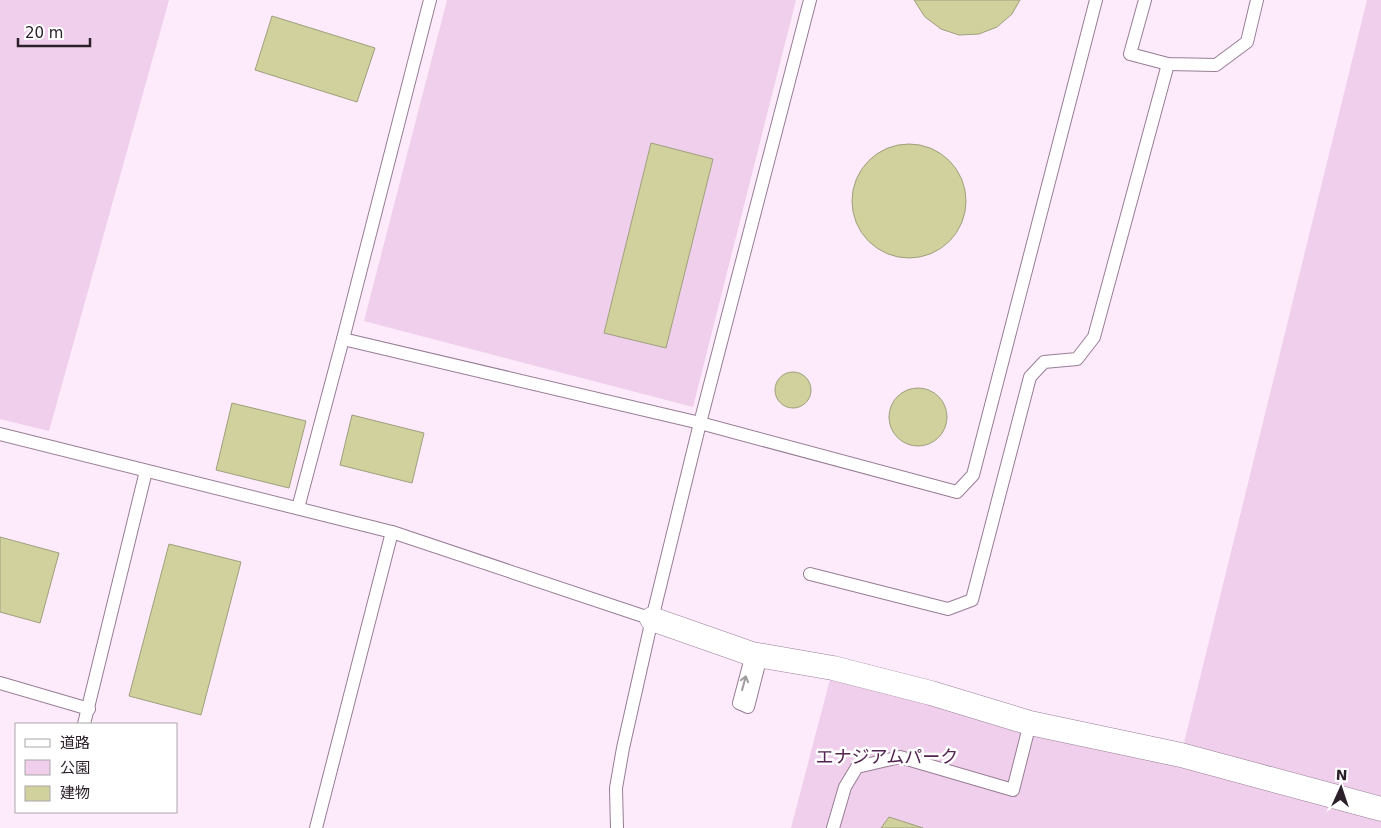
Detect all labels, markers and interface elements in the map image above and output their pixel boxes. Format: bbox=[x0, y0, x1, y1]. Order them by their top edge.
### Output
scale bar bbox=[18, 15, 90, 47]
text: 20 m bbox=[25, 24, 63, 42]
one-way arrow bbox=[740, 675, 750, 691]
legend bbox=[15, 723, 178, 813]
text: 道路 bbox=[60, 734, 90, 752]
park label: エナジアムパーク bbox=[816, 746, 958, 767]
text: 公園 bbox=[60, 759, 90, 777]
north arrow bbox=[1316, 763, 1366, 813]
text: N bbox=[1335, 767, 1348, 783]
text: 建物 bbox=[60, 784, 90, 802]

